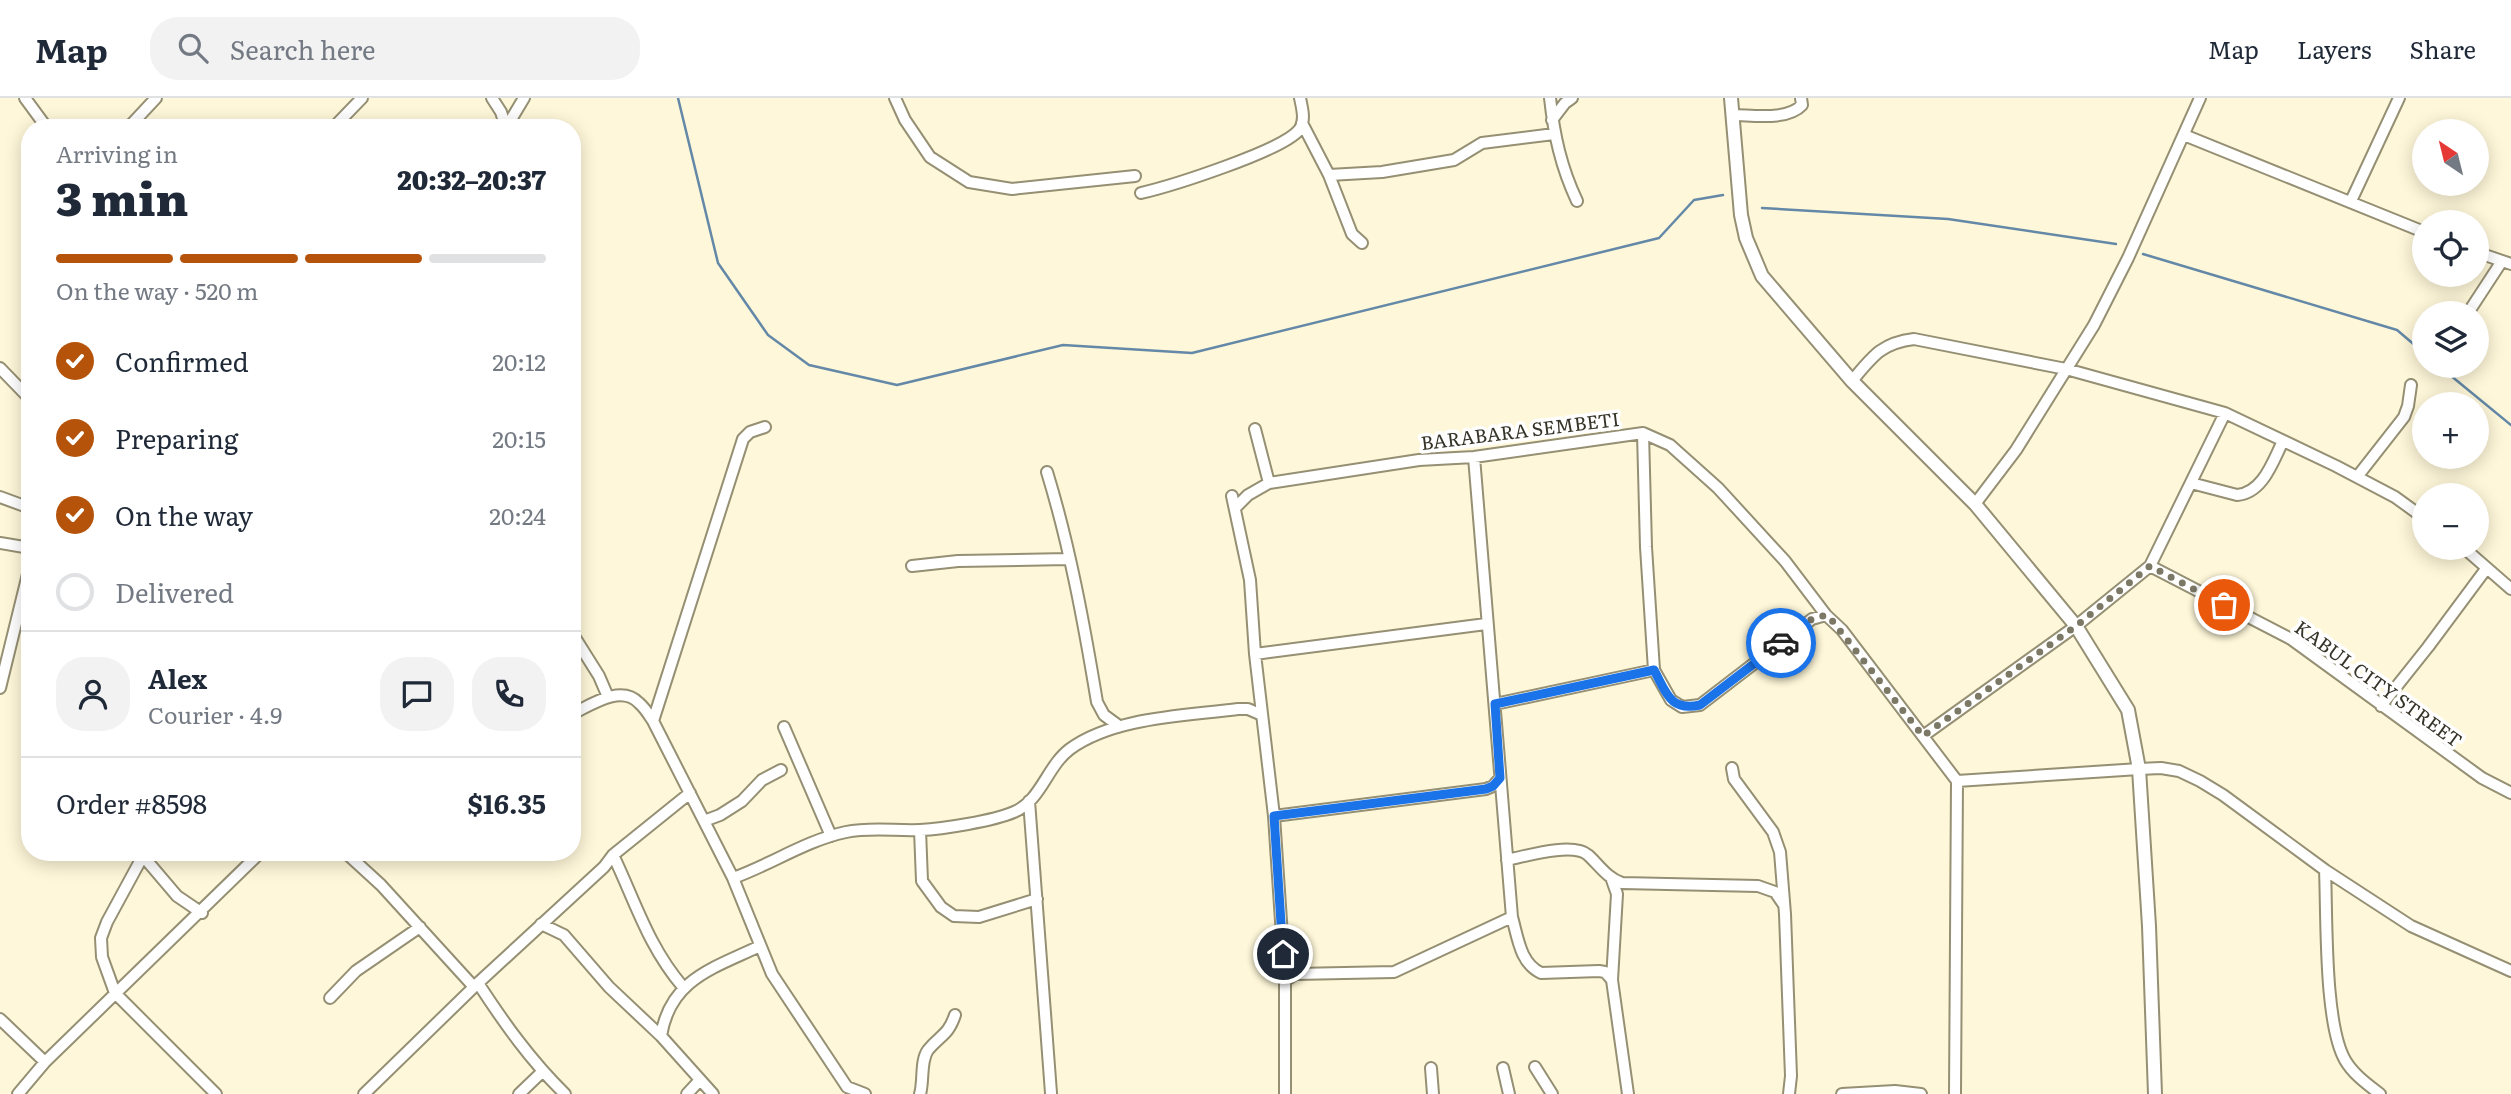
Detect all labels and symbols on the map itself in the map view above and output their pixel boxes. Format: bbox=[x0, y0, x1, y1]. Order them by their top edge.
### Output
north arrow bbox=[2412, 119, 2488, 196]
street label: BARABARA SEMBETI bbox=[1419, 404, 1621, 456]
pin bbox=[2194, 575, 2254, 635]
courier bbox=[1746, 608, 1816, 678]
street label: KABUL CITY STREET bbox=[2290, 613, 2468, 753]
pin bbox=[1253, 924, 1313, 984]

